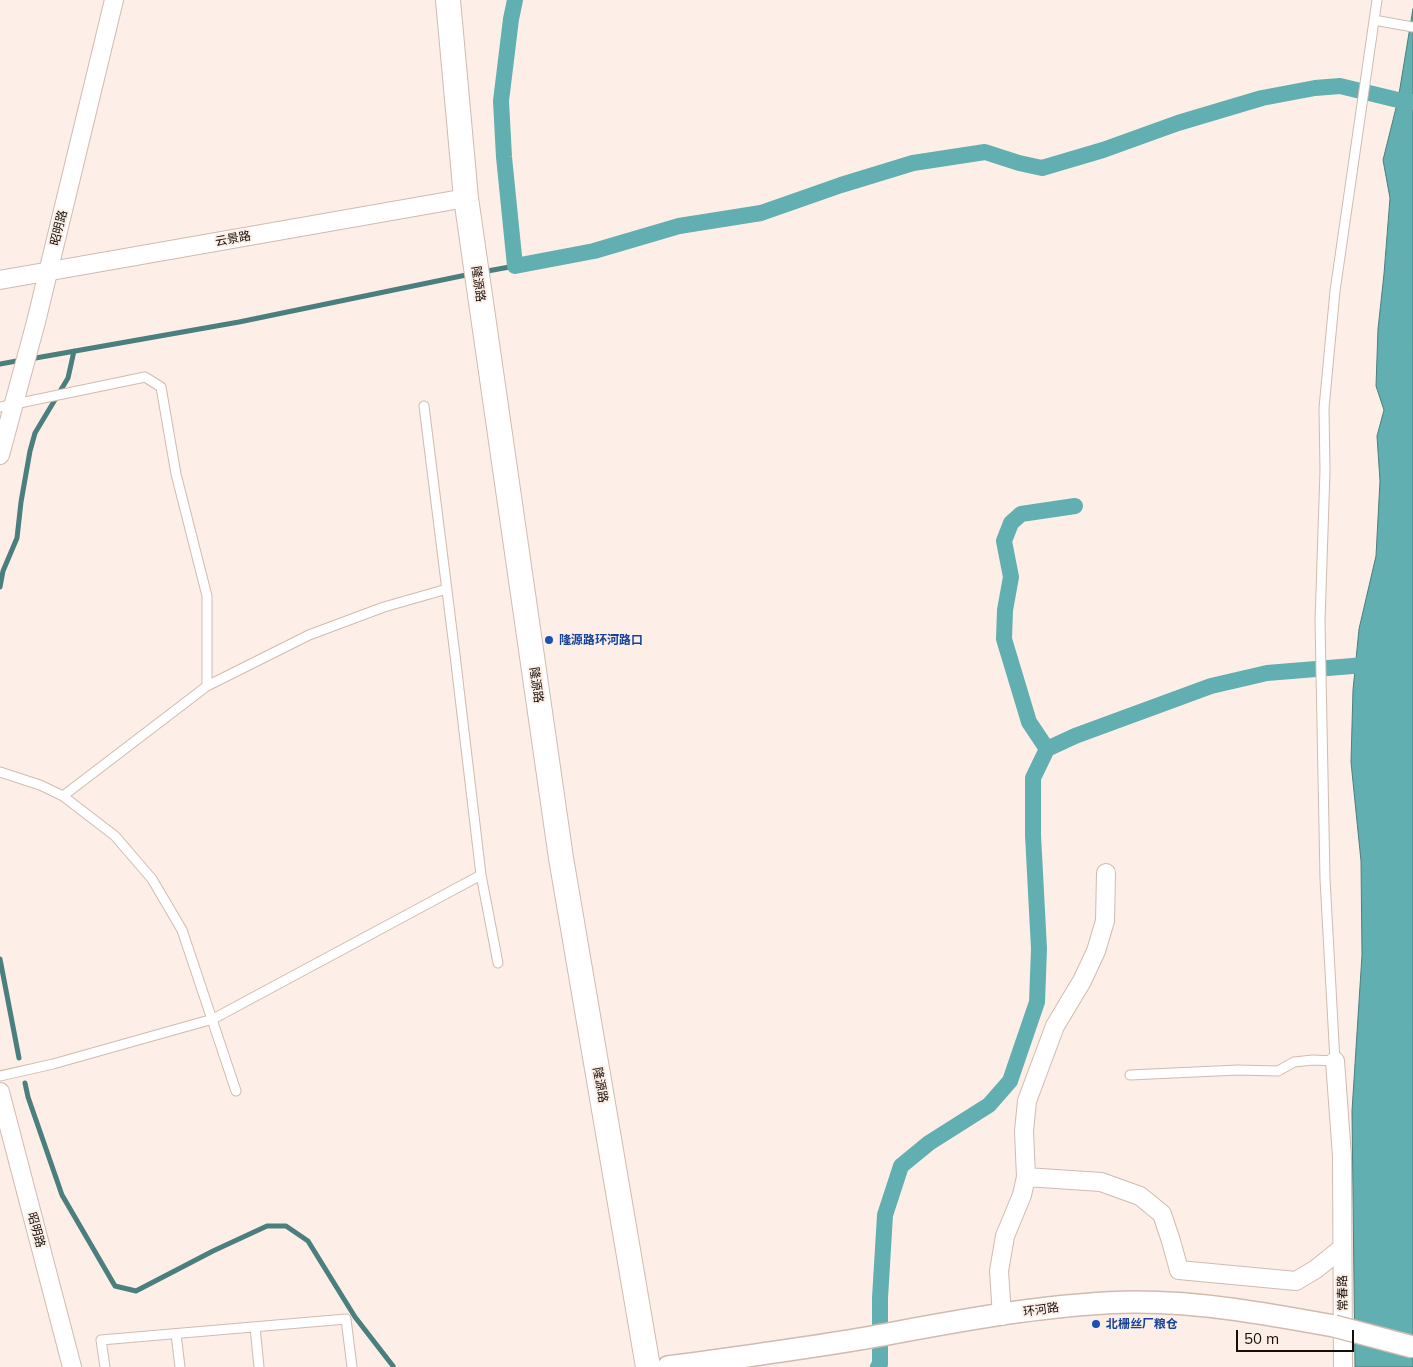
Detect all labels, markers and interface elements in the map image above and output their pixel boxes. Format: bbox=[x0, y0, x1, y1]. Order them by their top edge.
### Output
street label: 昭明路 bbox=[48, 209, 70, 247]
street label: 云景路 bbox=[214, 229, 252, 249]
street label: 隆源路 bbox=[468, 265, 488, 303]
place label: 隆源路环河路口 bbox=[559, 633, 643, 647]
marker: 隆源路环河路口 bbox=[543, 634, 555, 646]
street label: 隆源路 bbox=[526, 666, 546, 704]
street label: 隆源路 bbox=[590, 1066, 610, 1104]
street label: 昭明路 bbox=[24, 1211, 48, 1249]
street label: 常春路 bbox=[1335, 1275, 1351, 1311]
street label: 环河路 bbox=[1022, 1300, 1060, 1320]
place label: 北栅丝厂粮仓 bbox=[1106, 1317, 1178, 1331]
marker: 北栅丝厂粮仓 bbox=[1090, 1318, 1102, 1330]
scale bar bbox=[1238, 1320, 1356, 1352]
text: 50 m bbox=[1244, 1329, 1279, 1348]

